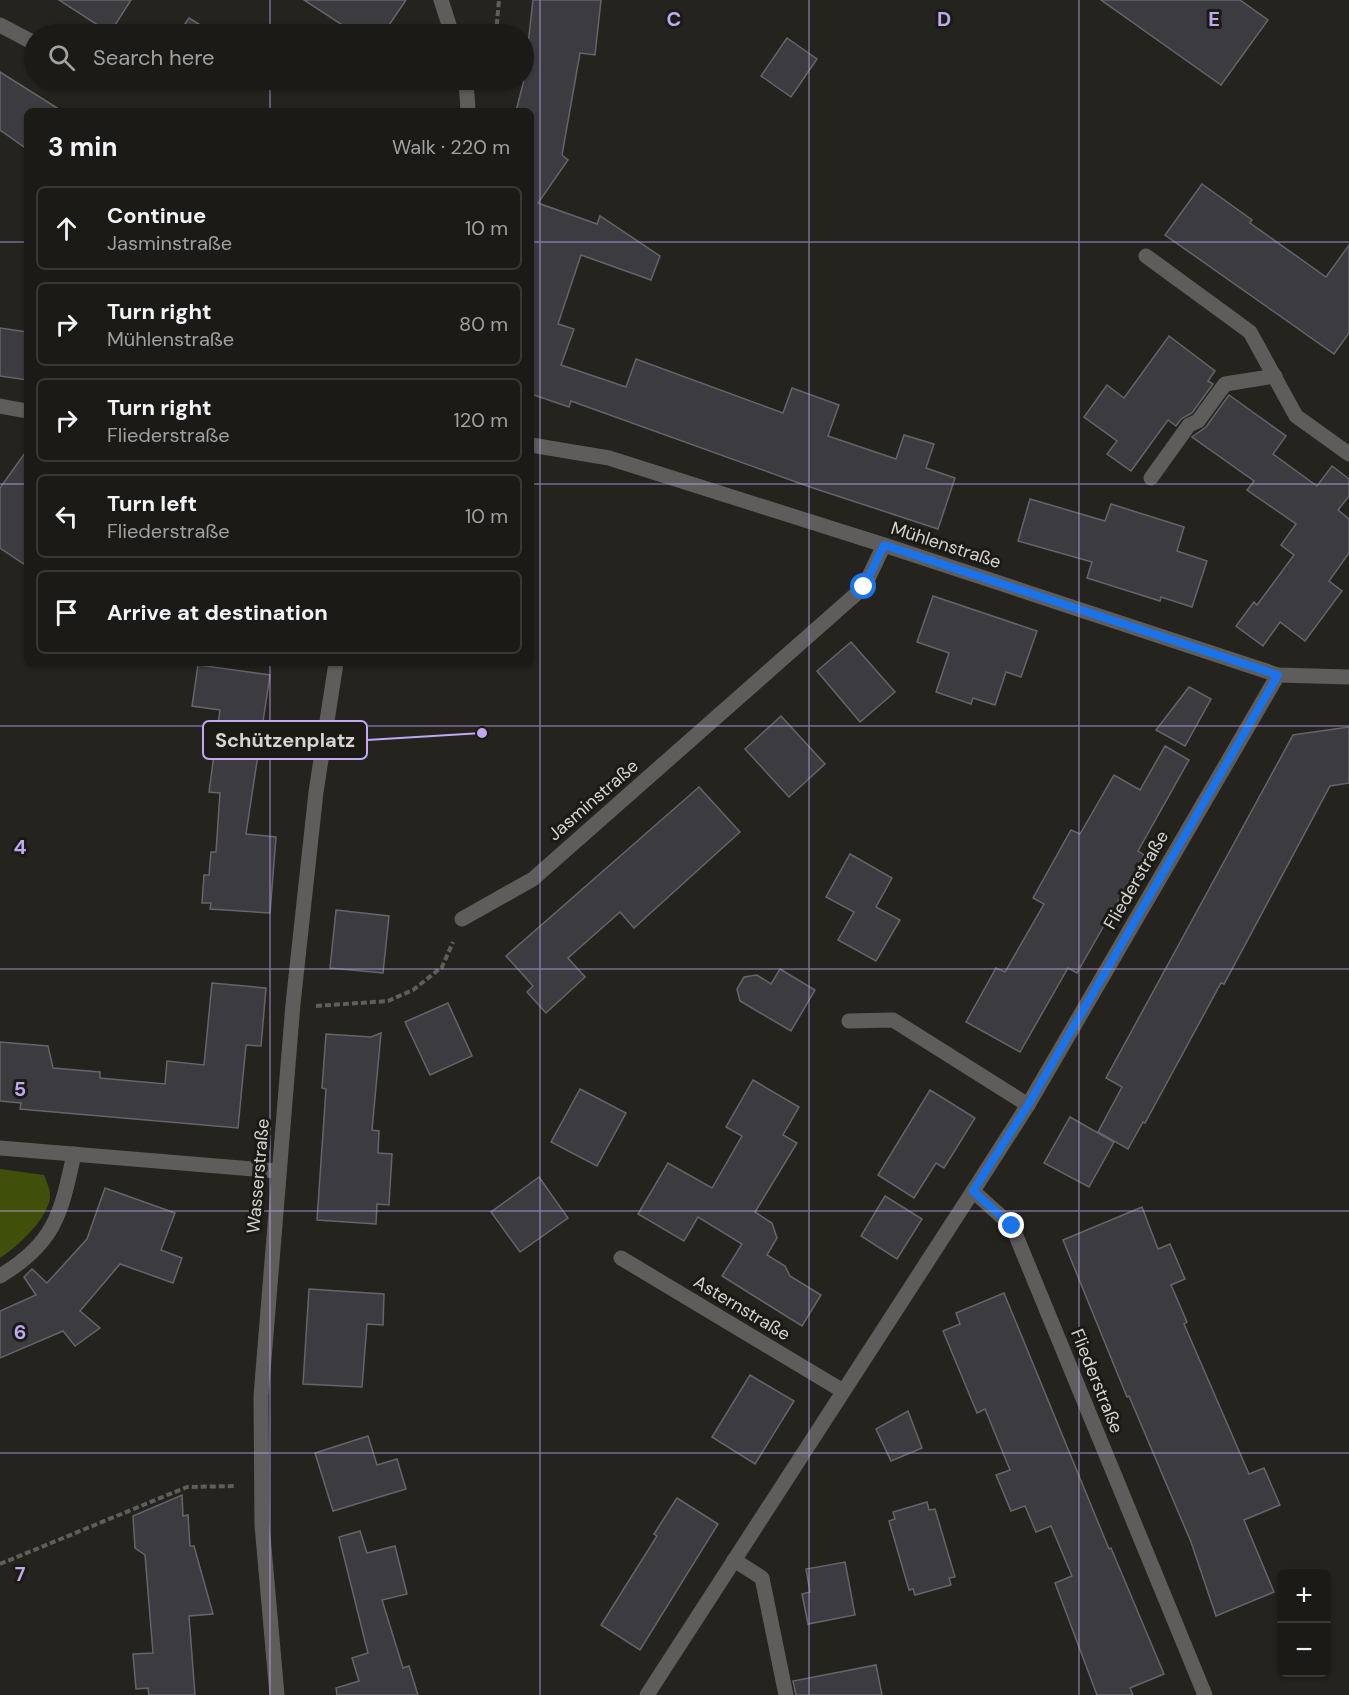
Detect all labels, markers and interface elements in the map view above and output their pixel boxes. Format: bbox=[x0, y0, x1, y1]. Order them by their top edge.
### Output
text: C bbox=[667, 6, 681, 32]
text: D bbox=[937, 6, 951, 32]
text: E bbox=[1208, 6, 1220, 32]
search box bbox=[24, 24, 534, 90]
icon: search bbox=[45, 41, 78, 74]
text: Search here bbox=[93, 43, 214, 72]
text: 3 min bbox=[48, 130, 117, 164]
text: Walk · 220 m bbox=[392, 134, 510, 160]
text: Continue bbox=[107, 201, 206, 230]
icon: ahead bbox=[50, 212, 83, 245]
text: 10 m bbox=[465, 215, 508, 241]
text: Jasminstraße bbox=[107, 230, 232, 256]
text: Turn right bbox=[107, 297, 212, 326]
icon: right bbox=[50, 308, 83, 341]
text: 80 m bbox=[459, 311, 508, 337]
text: Mühlenstraße bbox=[107, 326, 234, 352]
text: Turn right bbox=[107, 393, 212, 422]
icon: right bbox=[50, 404, 83, 437]
text: 120 m bbox=[454, 407, 508, 433]
text: Fliederstraße bbox=[107, 422, 230, 448]
text: Turn left bbox=[107, 489, 197, 518]
icon: left bbox=[50, 500, 83, 533]
text: 10 m bbox=[465, 503, 508, 529]
street label: Mühlenstraße bbox=[888, 516, 1004, 574]
text: Fliederstraße bbox=[107, 518, 230, 544]
route start bbox=[850, 573, 876, 599]
icon: arrive bbox=[50, 596, 83, 629]
text: Arrive at destination bbox=[107, 598, 328, 627]
callout: Schützenplatz bbox=[203, 721, 367, 759]
text: Schützenplatz bbox=[215, 727, 355, 753]
street label: Jasminstraße bbox=[543, 754, 643, 846]
street label: Fliederstraße bbox=[1098, 826, 1174, 934]
text: 4 bbox=[14, 834, 27, 860]
text: 5 bbox=[14, 1076, 26, 1102]
street label: Wasserstraße bbox=[241, 1118, 275, 1234]
route end bbox=[998, 1212, 1024, 1238]
street label: Asternstraße bbox=[689, 1270, 795, 1346]
text: 6 bbox=[14, 1319, 26, 1345]
street label: Fliederstraße bbox=[1065, 1325, 1129, 1437]
text: 7 bbox=[15, 1561, 26, 1587]
map controls bbox=[1277, 1569, 1331, 1677]
button: + bbox=[1277, 1569, 1331, 1623]
button: − bbox=[1277, 1623, 1331, 1677]

